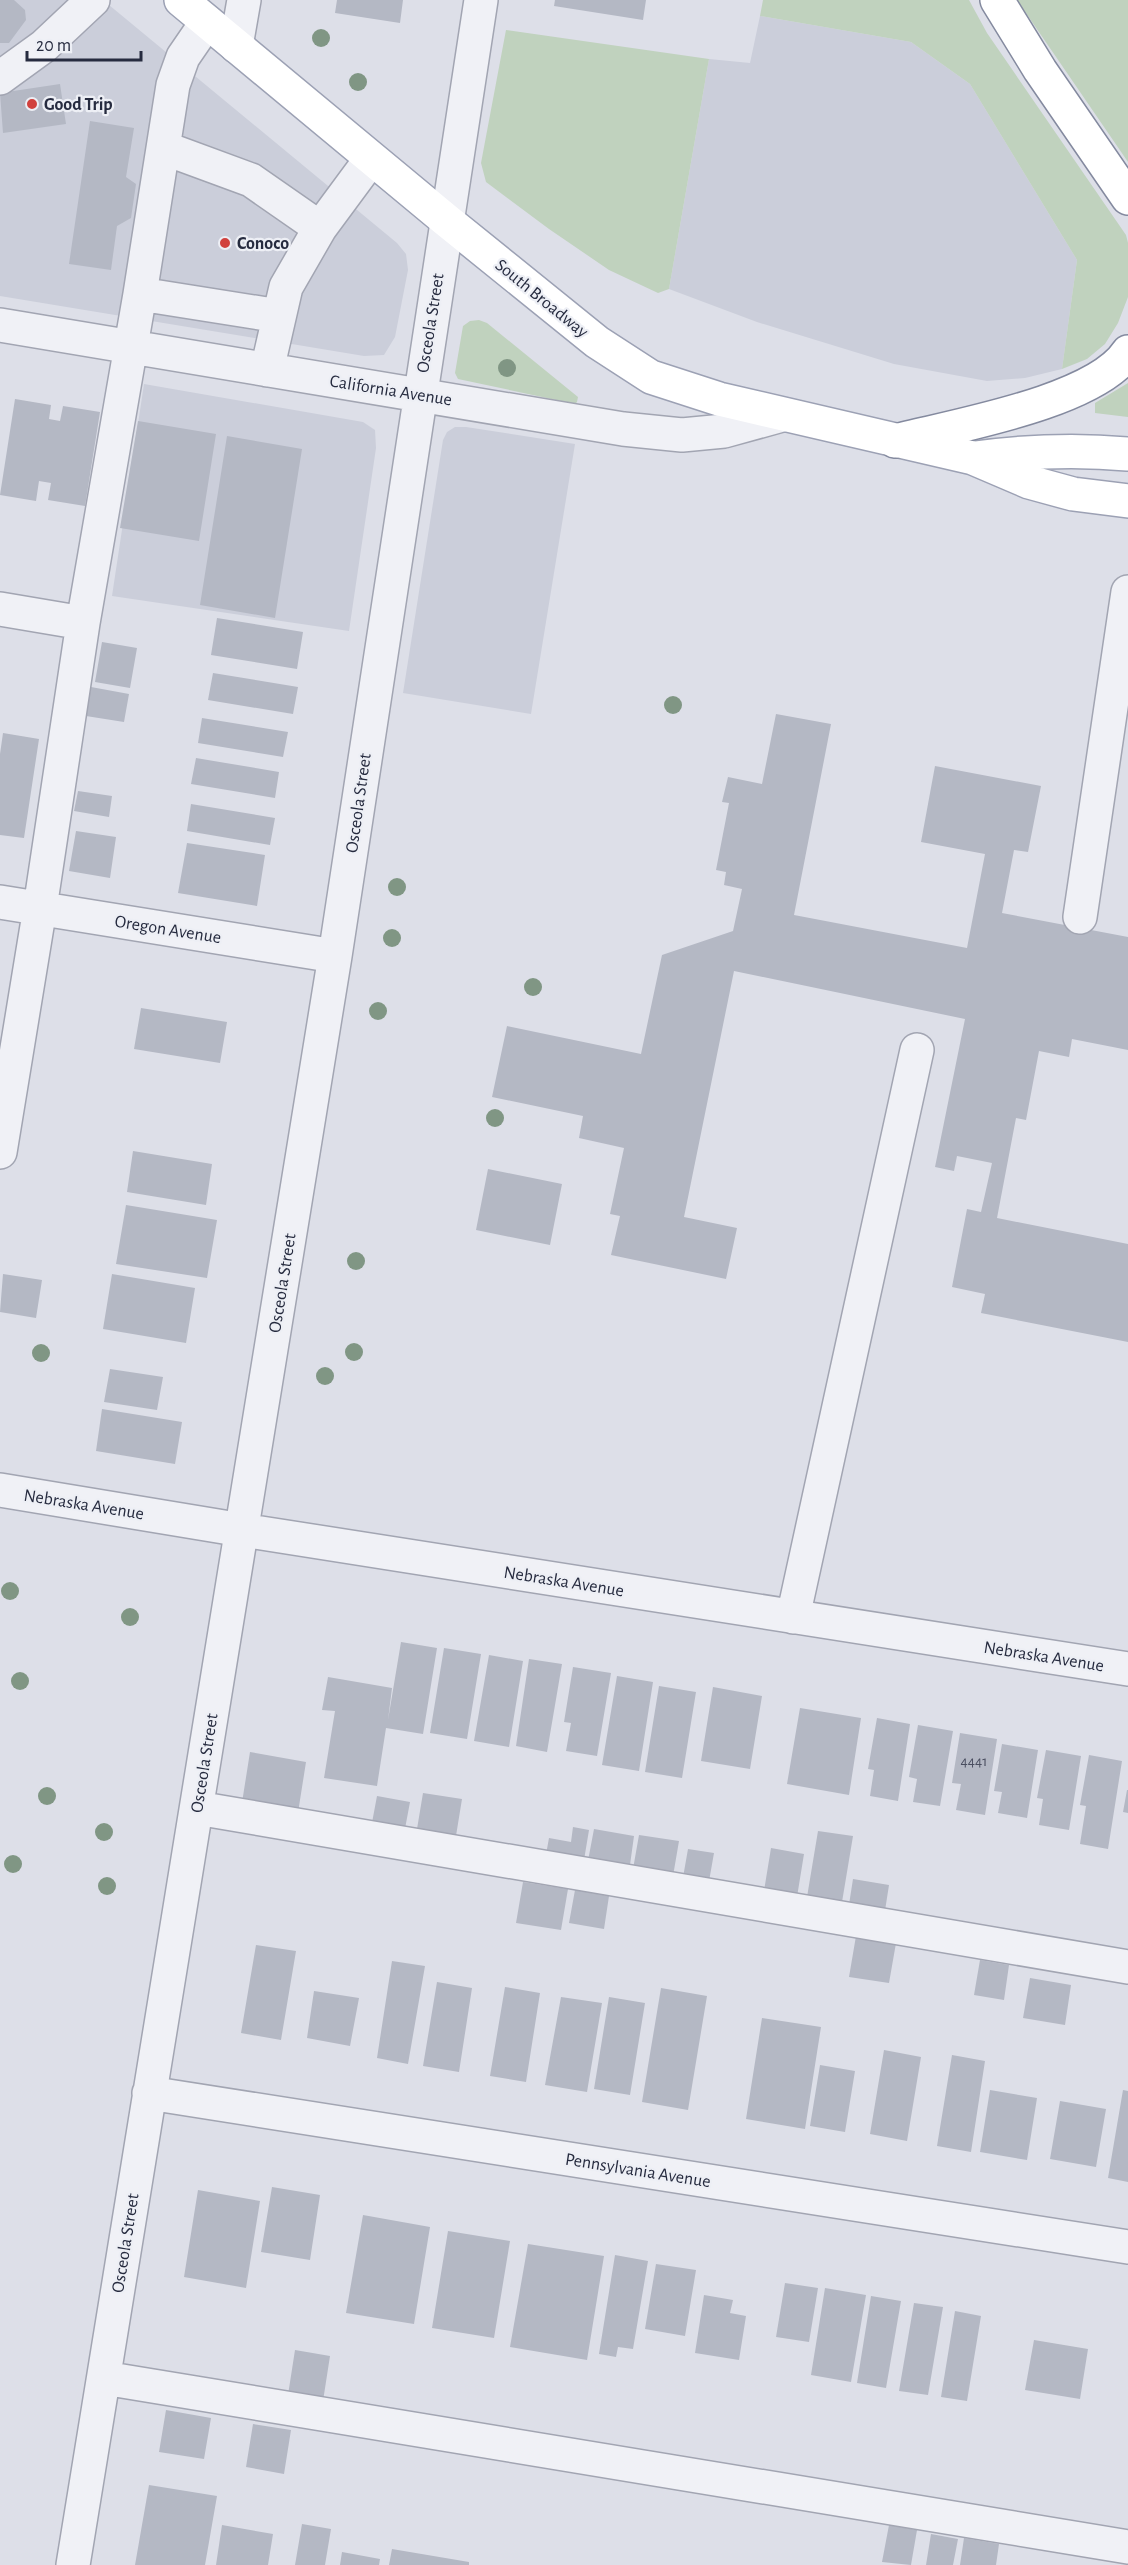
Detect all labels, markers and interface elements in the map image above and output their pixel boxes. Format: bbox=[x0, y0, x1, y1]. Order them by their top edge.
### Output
scale bar bbox=[27, 24, 141, 62]
text: 20 m bbox=[36, 37, 71, 55]
place label: Good Trip bbox=[44, 96, 113, 114]
marker: Good Trip bbox=[25, 97, 39, 111]
place label: Conoco bbox=[237, 235, 289, 253]
marker: Conoco bbox=[218, 236, 232, 250]
street label: South Broadway bbox=[492, 256, 591, 342]
street label: Osceola Street bbox=[414, 272, 448, 374]
street label: California Avenue bbox=[328, 372, 453, 410]
street label: Osceola Street bbox=[343, 752, 375, 854]
street label: Oregon Avenue bbox=[113, 913, 222, 947]
street label: Osceola Street bbox=[266, 1232, 300, 1334]
street label: Nebraska Avenue bbox=[22, 1487, 145, 1523]
street label: Nebraska Avenue bbox=[502, 1564, 625, 1600]
street label: Nebraska Avenue bbox=[982, 1639, 1105, 1675]
street label: Osceola Street bbox=[188, 1712, 222, 1814]
house number: 4441 bbox=[961, 1754, 987, 1769]
street label: Pennsylvania Avenue bbox=[564, 2151, 712, 2191]
street label: Osceola Street bbox=[109, 2192, 143, 2294]

